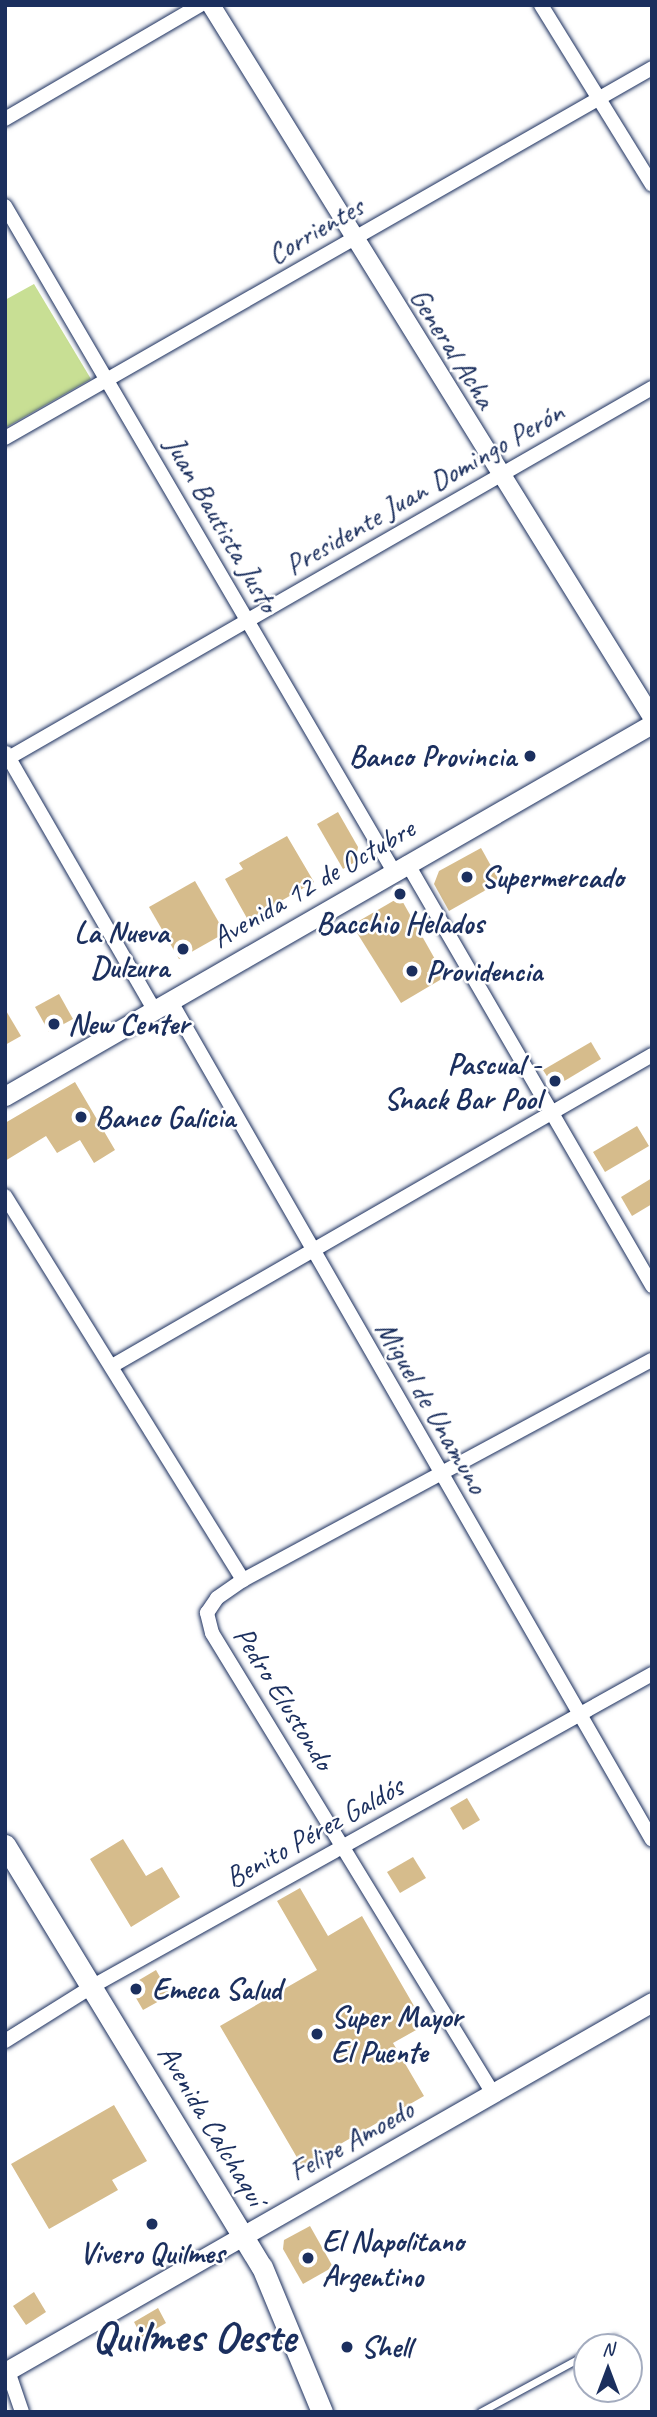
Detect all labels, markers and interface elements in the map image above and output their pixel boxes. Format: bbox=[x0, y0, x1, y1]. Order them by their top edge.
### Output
street label: Corrientes bbox=[260, 188, 370, 272]
street label: General Acha bbox=[402, 281, 504, 415]
street label: Presidente Juan Domingo Perón bbox=[278, 394, 570, 582]
street label: Juan Bautista Justo bbox=[157, 429, 287, 619]
place label: Banco Provincia bbox=[349, 738, 516, 774]
marker: Banco Provincia bbox=[522, 748, 538, 764]
street label: Avenida 12 de Octubre bbox=[205, 810, 421, 956]
place label: Supermercado bbox=[481, 859, 623, 895]
marker: Supermercado bbox=[459, 869, 475, 885]
marker: Bacchio Helados bbox=[392, 886, 408, 902]
place label: Bacchio Helados bbox=[316, 905, 484, 941]
place label: La Nueva Dulzura bbox=[73, 914, 169, 984]
marker: La Nueva Dulzura bbox=[175, 941, 191, 957]
place label: Providencia bbox=[426, 953, 542, 989]
marker: Providencia bbox=[404, 963, 420, 979]
place label: New Center bbox=[68, 1006, 189, 1042]
marker: New Center bbox=[46, 1016, 62, 1032]
place label: Pascual - Snack Bar Pool bbox=[383, 1046, 541, 1116]
marker: Pascual - Snack Bar Pool bbox=[547, 1073, 563, 1089]
place label: Banco Galicia bbox=[95, 1099, 236, 1135]
marker: Banco Galicia bbox=[73, 1109, 89, 1125]
street label: Miguel de Unamuno bbox=[368, 1314, 496, 1500]
street label: Pedro Elustondo bbox=[226, 1620, 342, 1776]
street label: Benito Pérez Galdós bbox=[218, 1768, 410, 1896]
place label: Emeca Salud bbox=[152, 1971, 282, 2007]
marker: Emeca Salud bbox=[126, 1979, 146, 1999]
place label: Super Mayor El Puente bbox=[331, 1999, 462, 2070]
marker: Super Mayor El Puente bbox=[309, 2026, 325, 2042]
street label: Avenida Calchaquí bbox=[150, 2038, 274, 2212]
street label: Felipe Amoedo bbox=[282, 2091, 420, 2189]
marker: Vivero Quilmes bbox=[144, 2216, 160, 2232]
place label: El Napolitano Argentino bbox=[322, 2223, 464, 2294]
place label: Vivero Quilmes bbox=[79, 2235, 225, 2271]
marker: El Napolitano Argentino bbox=[300, 2250, 316, 2266]
district label: Quilmes Oeste bbox=[92, 2311, 296, 2363]
place label: Shell bbox=[361, 2329, 411, 2365]
north arrow bbox=[573, 2333, 643, 2403]
text: N bbox=[602, 2337, 614, 2361]
marker: Shell bbox=[339, 2339, 355, 2355]

